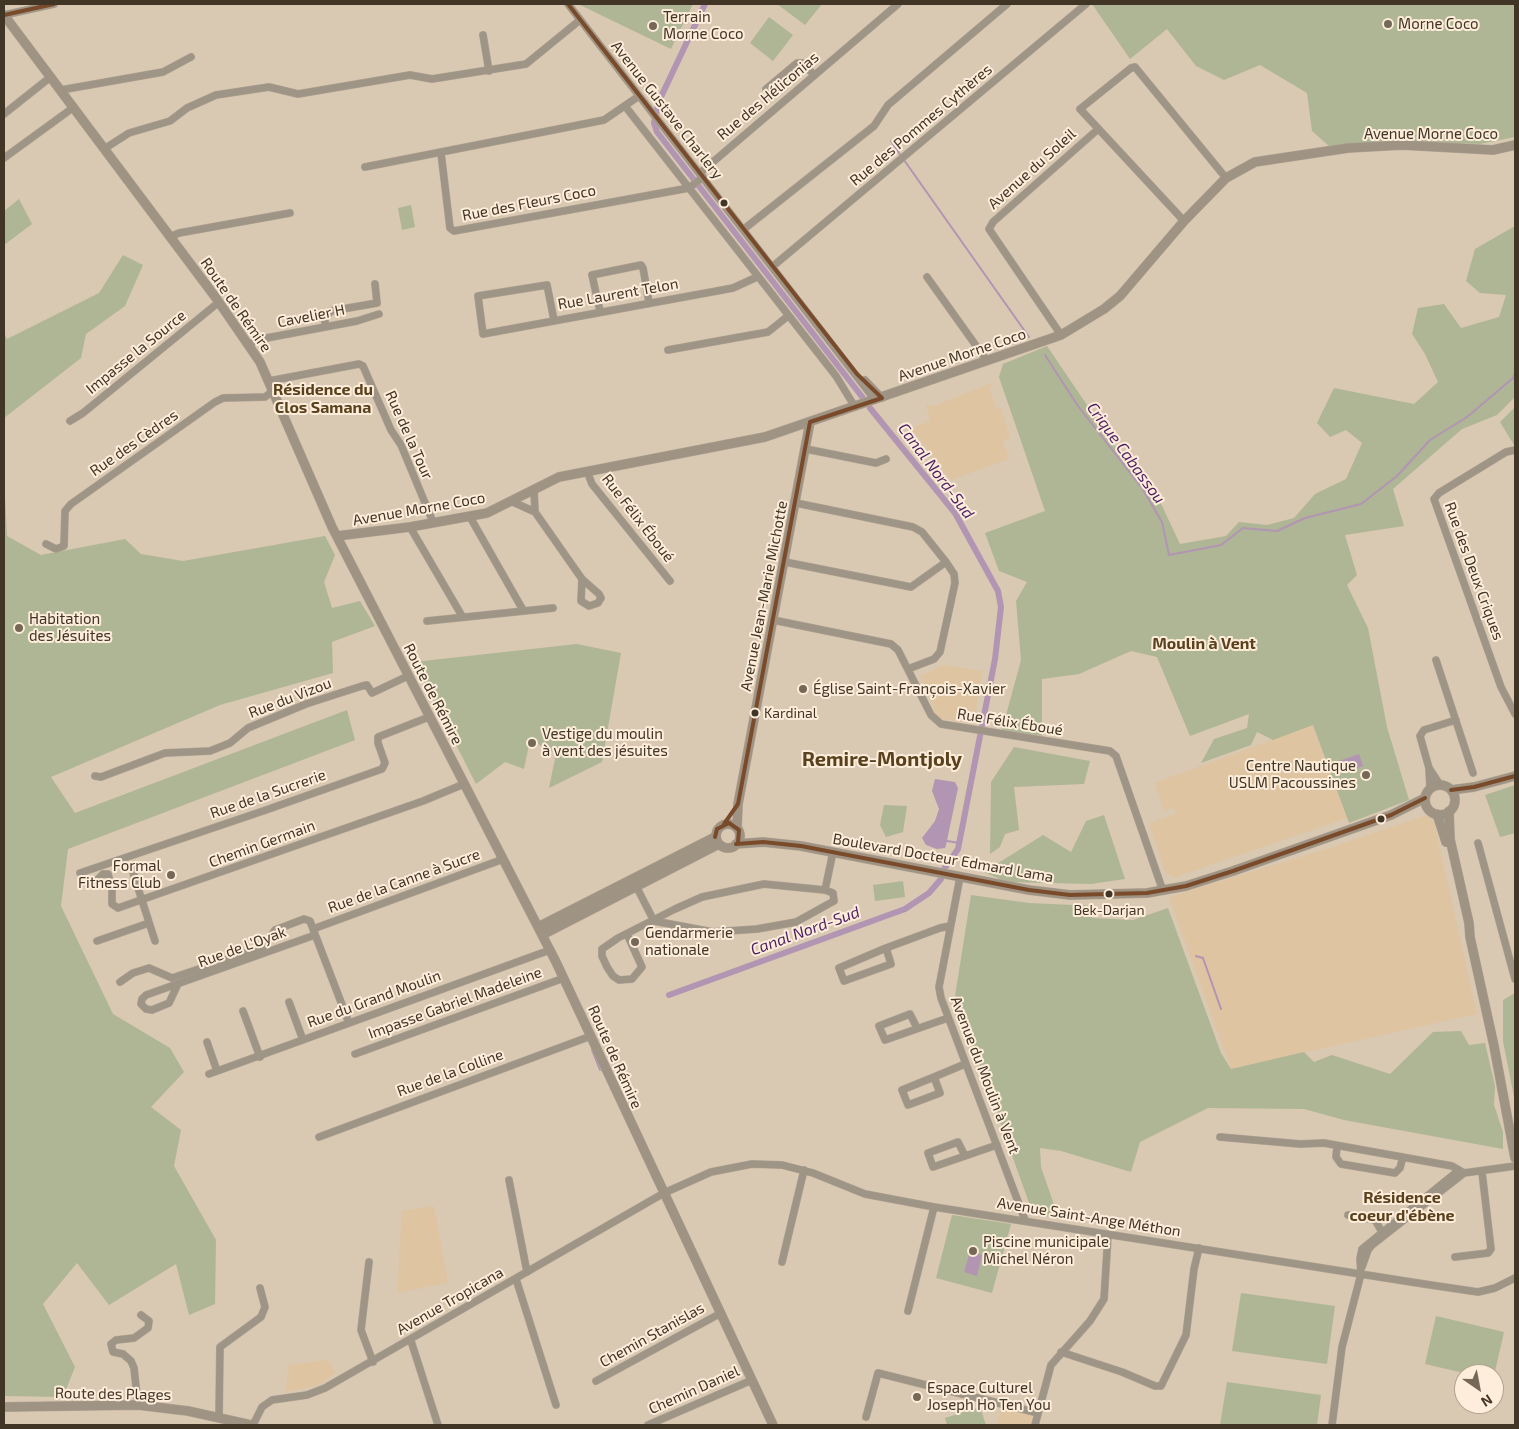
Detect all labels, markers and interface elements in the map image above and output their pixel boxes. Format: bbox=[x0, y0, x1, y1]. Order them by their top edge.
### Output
place label: Terrain Morne Coco bbox=[663, 8, 744, 43]
place label: Morne Coco bbox=[1398, 15, 1479, 33]
marker: Morne Coco bbox=[1382, 18, 1394, 30]
marker: Terrain Morne Coco bbox=[647, 20, 659, 32]
street label: Avenue Gustave Charlery bbox=[607, 37, 727, 183]
street label: Rue des Héliconias bbox=[714, 48, 822, 144]
street label: Rue des Pommes Cythères bbox=[846, 60, 996, 190]
street label: Avenue du Soleil bbox=[984, 125, 1080, 213]
street label: Avenue Morne Coco bbox=[1364, 125, 1498, 143]
street label: Rue des Fleurs Coco bbox=[461, 181, 597, 225]
unlabelled marker bbox=[719, 198, 729, 208]
street label: Route de Rémire bbox=[197, 254, 275, 356]
street label: Rue Laurent Telon bbox=[556, 275, 680, 313]
street label: Cavelier H bbox=[276, 301, 346, 331]
street label: Impasse la Source bbox=[82, 306, 190, 398]
street label: Avenue Morne Coco bbox=[896, 325, 1028, 385]
district label: Résidence du Clos Samana bbox=[273, 380, 373, 418]
street label: Rue de la Tour bbox=[381, 388, 437, 482]
water label: Crique Cabassou bbox=[1083, 399, 1169, 507]
street label: Rue des Cèdres bbox=[86, 406, 182, 480]
water label: Canal Nord-Sud bbox=[894, 419, 978, 523]
street label: Rue Félix Éboué bbox=[598, 470, 678, 566]
street label: Avenue Morne Coco bbox=[351, 488, 487, 530]
street label: Avenue Jean-Marie Michotte bbox=[737, 499, 791, 693]
street label: Rue des Deux Criques bbox=[1441, 499, 1507, 643]
place label: Habitation des Jésuites bbox=[29, 610, 111, 645]
marker: Habitation des Jésuites bbox=[13, 622, 25, 634]
district label: Moulin à Vent bbox=[1152, 634, 1256, 654]
street label: Route de Rémire bbox=[400, 640, 466, 748]
street label: Rue du Vizou bbox=[246, 674, 334, 722]
place label: Église Saint-François-Xavier bbox=[813, 680, 1006, 698]
marker: Église Saint-François-Xavier bbox=[797, 683, 809, 695]
place label: Kardinal bbox=[764, 705, 817, 721]
street label: Rue Félix Éboué bbox=[956, 705, 1064, 739]
marker: Kardinal bbox=[750, 708, 760, 718]
place label: Vestige du moulin à vent des jésuites bbox=[542, 725, 668, 760]
marker: Vestige du moulin à vent des jésuites bbox=[526, 737, 538, 749]
district label: Remire-Montjoly bbox=[802, 747, 962, 771]
place label: Centre Nautique USLM Pacoussines bbox=[1229, 757, 1356, 792]
street label: Rue de la Sucrerie bbox=[208, 766, 328, 822]
marker: Centre Nautique USLM Pacoussines bbox=[1360, 769, 1372, 781]
unlabelled marker bbox=[1376, 814, 1386, 824]
street label: Chemin Germain bbox=[207, 816, 317, 872]
street label: Boulevard Docteur Edmard Lama bbox=[831, 830, 1055, 886]
street label: Rue de la Canne à Sucre bbox=[325, 845, 483, 917]
place label: Formal Fitness Club bbox=[78, 857, 161, 892]
marker: Formal Fitness Club bbox=[165, 869, 177, 881]
marker: Bek-Darjan bbox=[1104, 889, 1114, 899]
water label: Canal Nord-Sud bbox=[748, 902, 862, 960]
place label: Bek-Darjan bbox=[1073, 902, 1145, 918]
street label: Rue de L'Oyak bbox=[195, 923, 289, 971]
place label: Gendarmerie nationale bbox=[645, 924, 733, 959]
marker: Gendarmerie nationale bbox=[629, 936, 641, 948]
street label: Impasse Gabriel Madeleine bbox=[366, 963, 544, 1043]
street label: Rue du Grand Moulin bbox=[305, 966, 443, 1032]
street label: Avenue du Moulin à Vent bbox=[947, 994, 1023, 1156]
street label: Route de Rémire bbox=[584, 1002, 646, 1112]
street label: Rue de la Colline bbox=[394, 1045, 506, 1101]
district label: Résidence coeur d'ébène bbox=[1349, 1188, 1455, 1226]
street label: Avenue Saint-Ange Méthon bbox=[996, 1194, 1182, 1240]
place label: Piscine municipale Michel Néron bbox=[983, 1233, 1109, 1268]
marker: Piscine municipale Michel Néron bbox=[967, 1245, 979, 1257]
street label: Avenue Tropicana bbox=[393, 1263, 507, 1339]
street label: Chemin Stanislas bbox=[597, 1299, 707, 1371]
street label: Chemin Daniel bbox=[646, 1362, 742, 1418]
north arrow bbox=[1454, 1364, 1504, 1414]
place label: Espace Culturel Joseph Ho Ten You bbox=[927, 1379, 1051, 1414]
street label: Route des Plages bbox=[55, 1384, 171, 1404]
marker: Espace Culturel Joseph Ho Ten You bbox=[911, 1391, 923, 1403]
text: N bbox=[1478, 1391, 1496, 1411]

